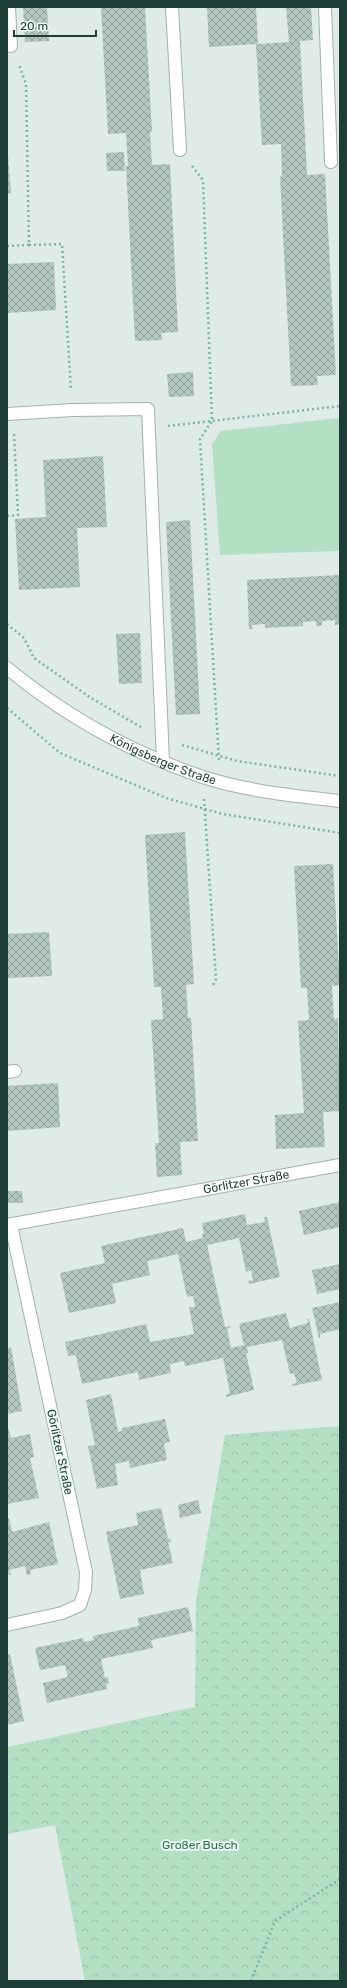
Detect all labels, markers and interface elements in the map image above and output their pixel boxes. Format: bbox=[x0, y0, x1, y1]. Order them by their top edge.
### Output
scale bar bbox=[14, 12, 96, 38]
text: 20 m bbox=[20, 19, 48, 33]
street label: Königsberger Straße bbox=[108, 731, 218, 788]
street label: Görlitzer Straße bbox=[202, 1167, 291, 1197]
street label: Görlitzer Straße bbox=[44, 1408, 76, 1496]
park label: Großer Busch bbox=[162, 1838, 238, 1852]

